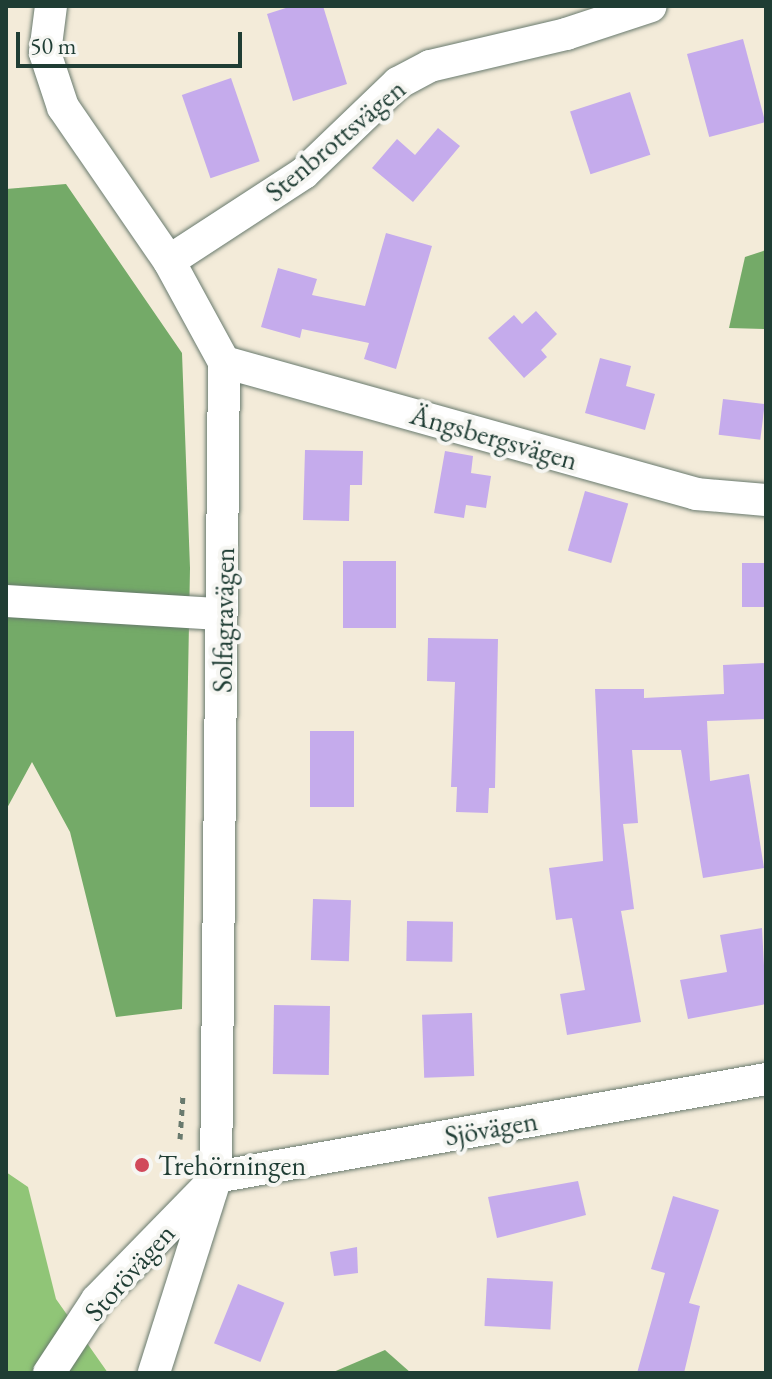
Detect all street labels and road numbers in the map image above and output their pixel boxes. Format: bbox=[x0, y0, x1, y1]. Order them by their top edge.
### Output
street label: Stenbrottsvägen bbox=[258, 72, 412, 208]
street label: Ängsbergsvägen bbox=[407, 397, 581, 477]
street label: Solfagravägen bbox=[205, 547, 241, 693]
street label: Sjövägen bbox=[442, 1103, 540, 1153]
street label: Storövägen bbox=[77, 1216, 181, 1328]

